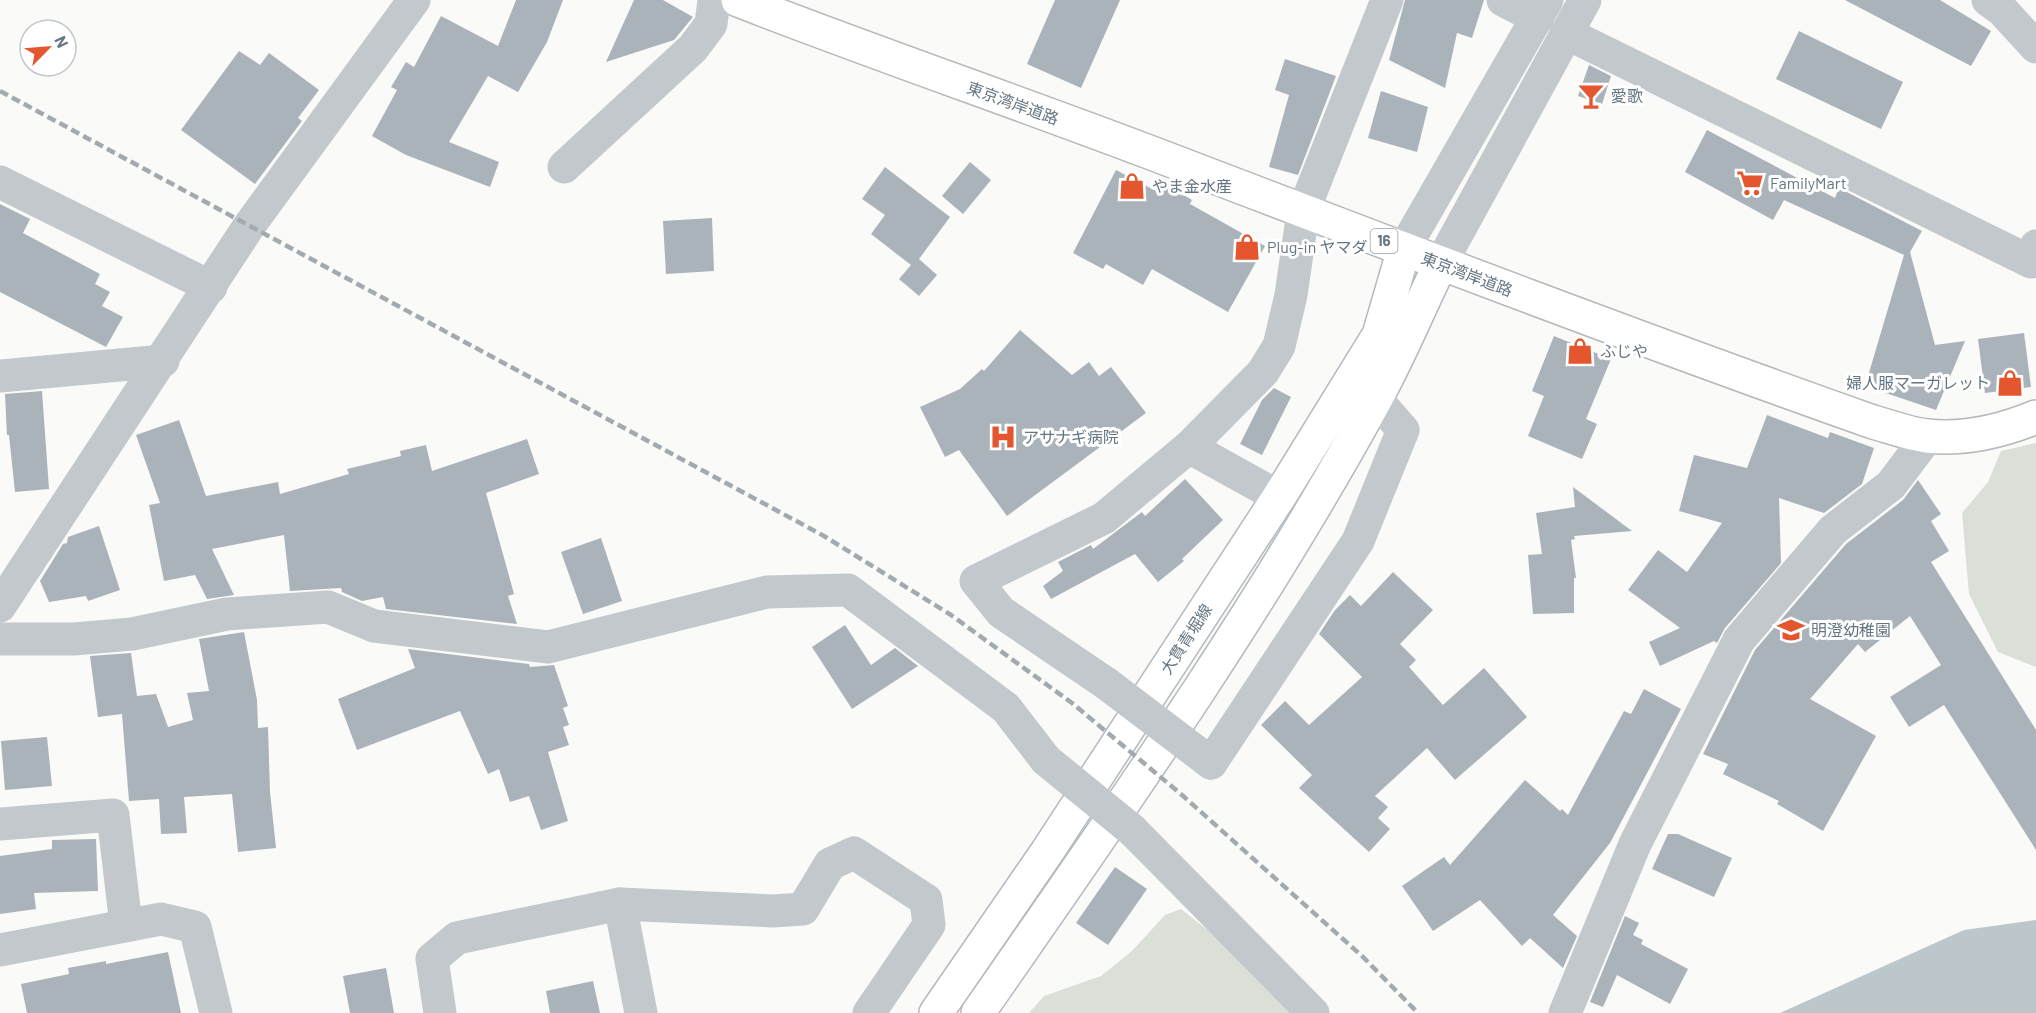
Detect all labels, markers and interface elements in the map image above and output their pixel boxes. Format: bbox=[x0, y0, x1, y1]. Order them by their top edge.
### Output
north arrow bbox=[18, 18, 78, 78]
text: N bbox=[51, 33, 73, 50]
street label: 東京湾岸道路 bbox=[965, 77, 1062, 128]
bar icon: 愛歌 bbox=[1576, 81, 1606, 111]
place label: 愛歌 bbox=[1611, 86, 1643, 105]
supermarket icon: FamilyMart bbox=[1735, 168, 1765, 198]
shop icon: やま金水産 bbox=[1117, 171, 1147, 201]
place label: FamilyMart bbox=[1770, 173, 1847, 192]
place label: やま金水産 bbox=[1152, 176, 1232, 195]
road number: 16 bbox=[1370, 229, 1398, 253]
shop icon: Plug-in ヤマダ bbox=[1232, 232, 1262, 262]
place label: Plug-in ヤマダ bbox=[1267, 237, 1368, 256]
street label: 東京湾岸道路 bbox=[1419, 247, 1515, 300]
shop icon: ふじや bbox=[1565, 336, 1595, 366]
place label: ふじや bbox=[1600, 341, 1648, 360]
shop icon: 婦人服マーガレット bbox=[1995, 368, 2025, 398]
place label: 婦人服マーガレット bbox=[1846, 373, 1990, 392]
hospital icon: アサナギ病院 bbox=[988, 422, 1018, 452]
place label: アサナギ病院 bbox=[1023, 427, 1119, 446]
street label: 大貫青堀線 bbox=[1156, 600, 1215, 677]
school or university icon: 明澄幼稚園 bbox=[1776, 615, 1806, 645]
place label: 明澄幼稚園 bbox=[1811, 620, 1891, 639]

